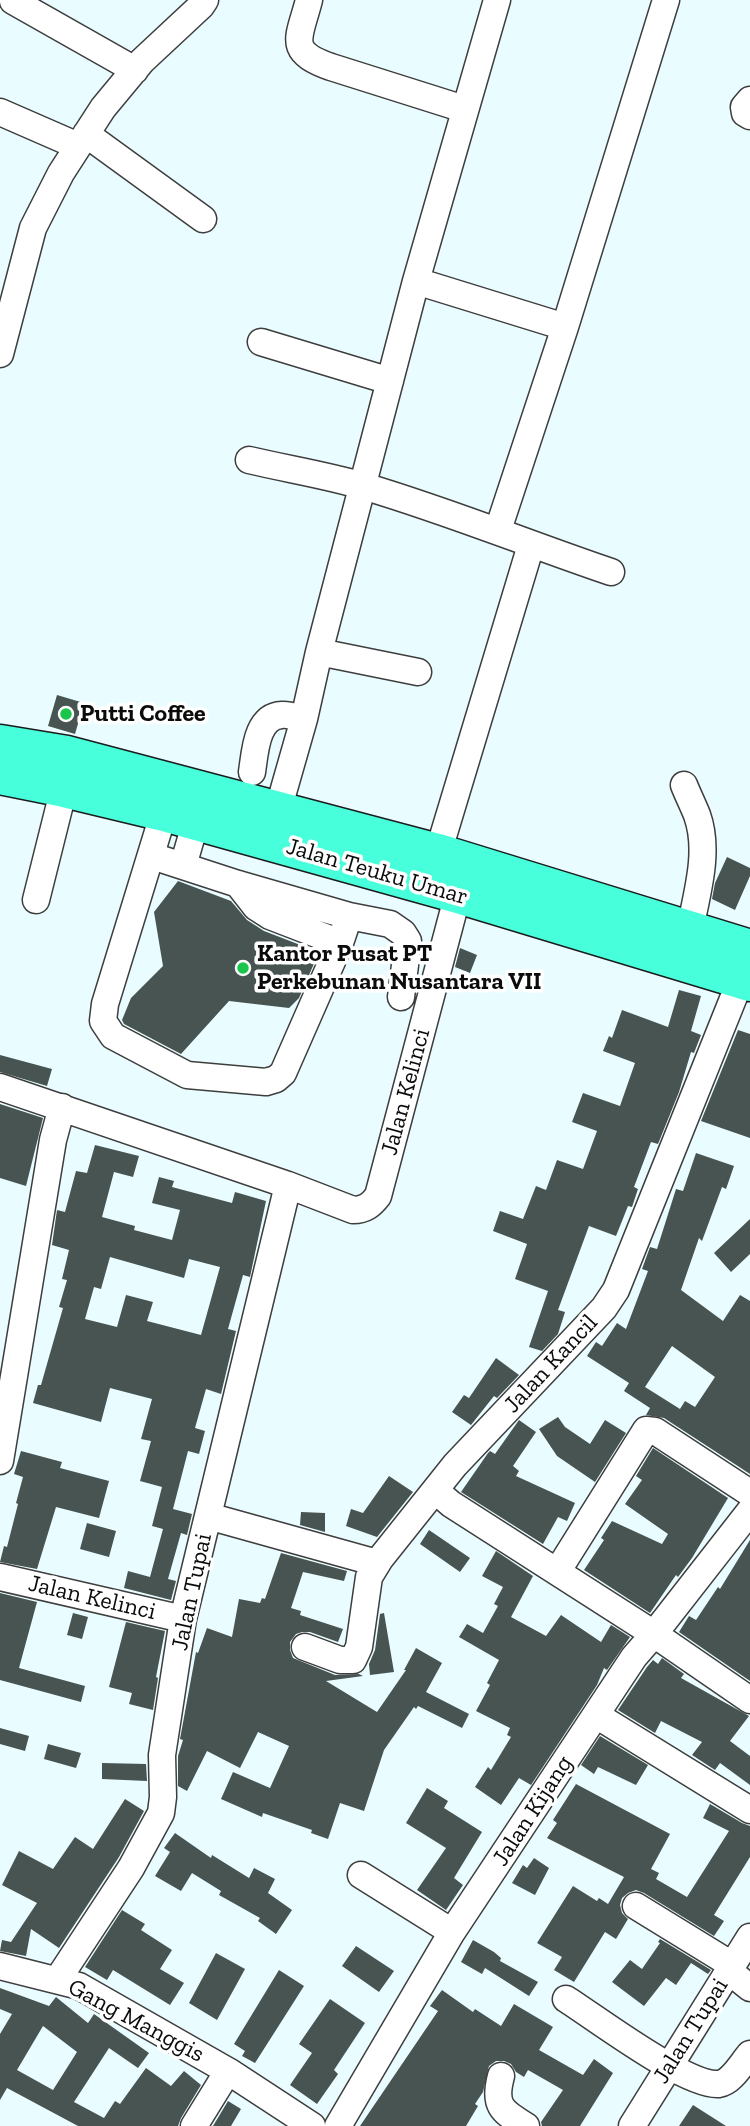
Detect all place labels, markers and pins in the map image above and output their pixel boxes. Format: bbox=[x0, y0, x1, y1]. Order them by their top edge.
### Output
place label: Putti Coffee bbox=[80, 700, 206, 728]
marker: Putti Coffee bbox=[58, 706, 74, 722]
place label: Kantor Pusat PT Perkebunan Nusantara VII bbox=[257, 940, 541, 996]
marker: Kantor Pusat PT Perkebunan Nusantara VII bbox=[235, 960, 251, 976]

